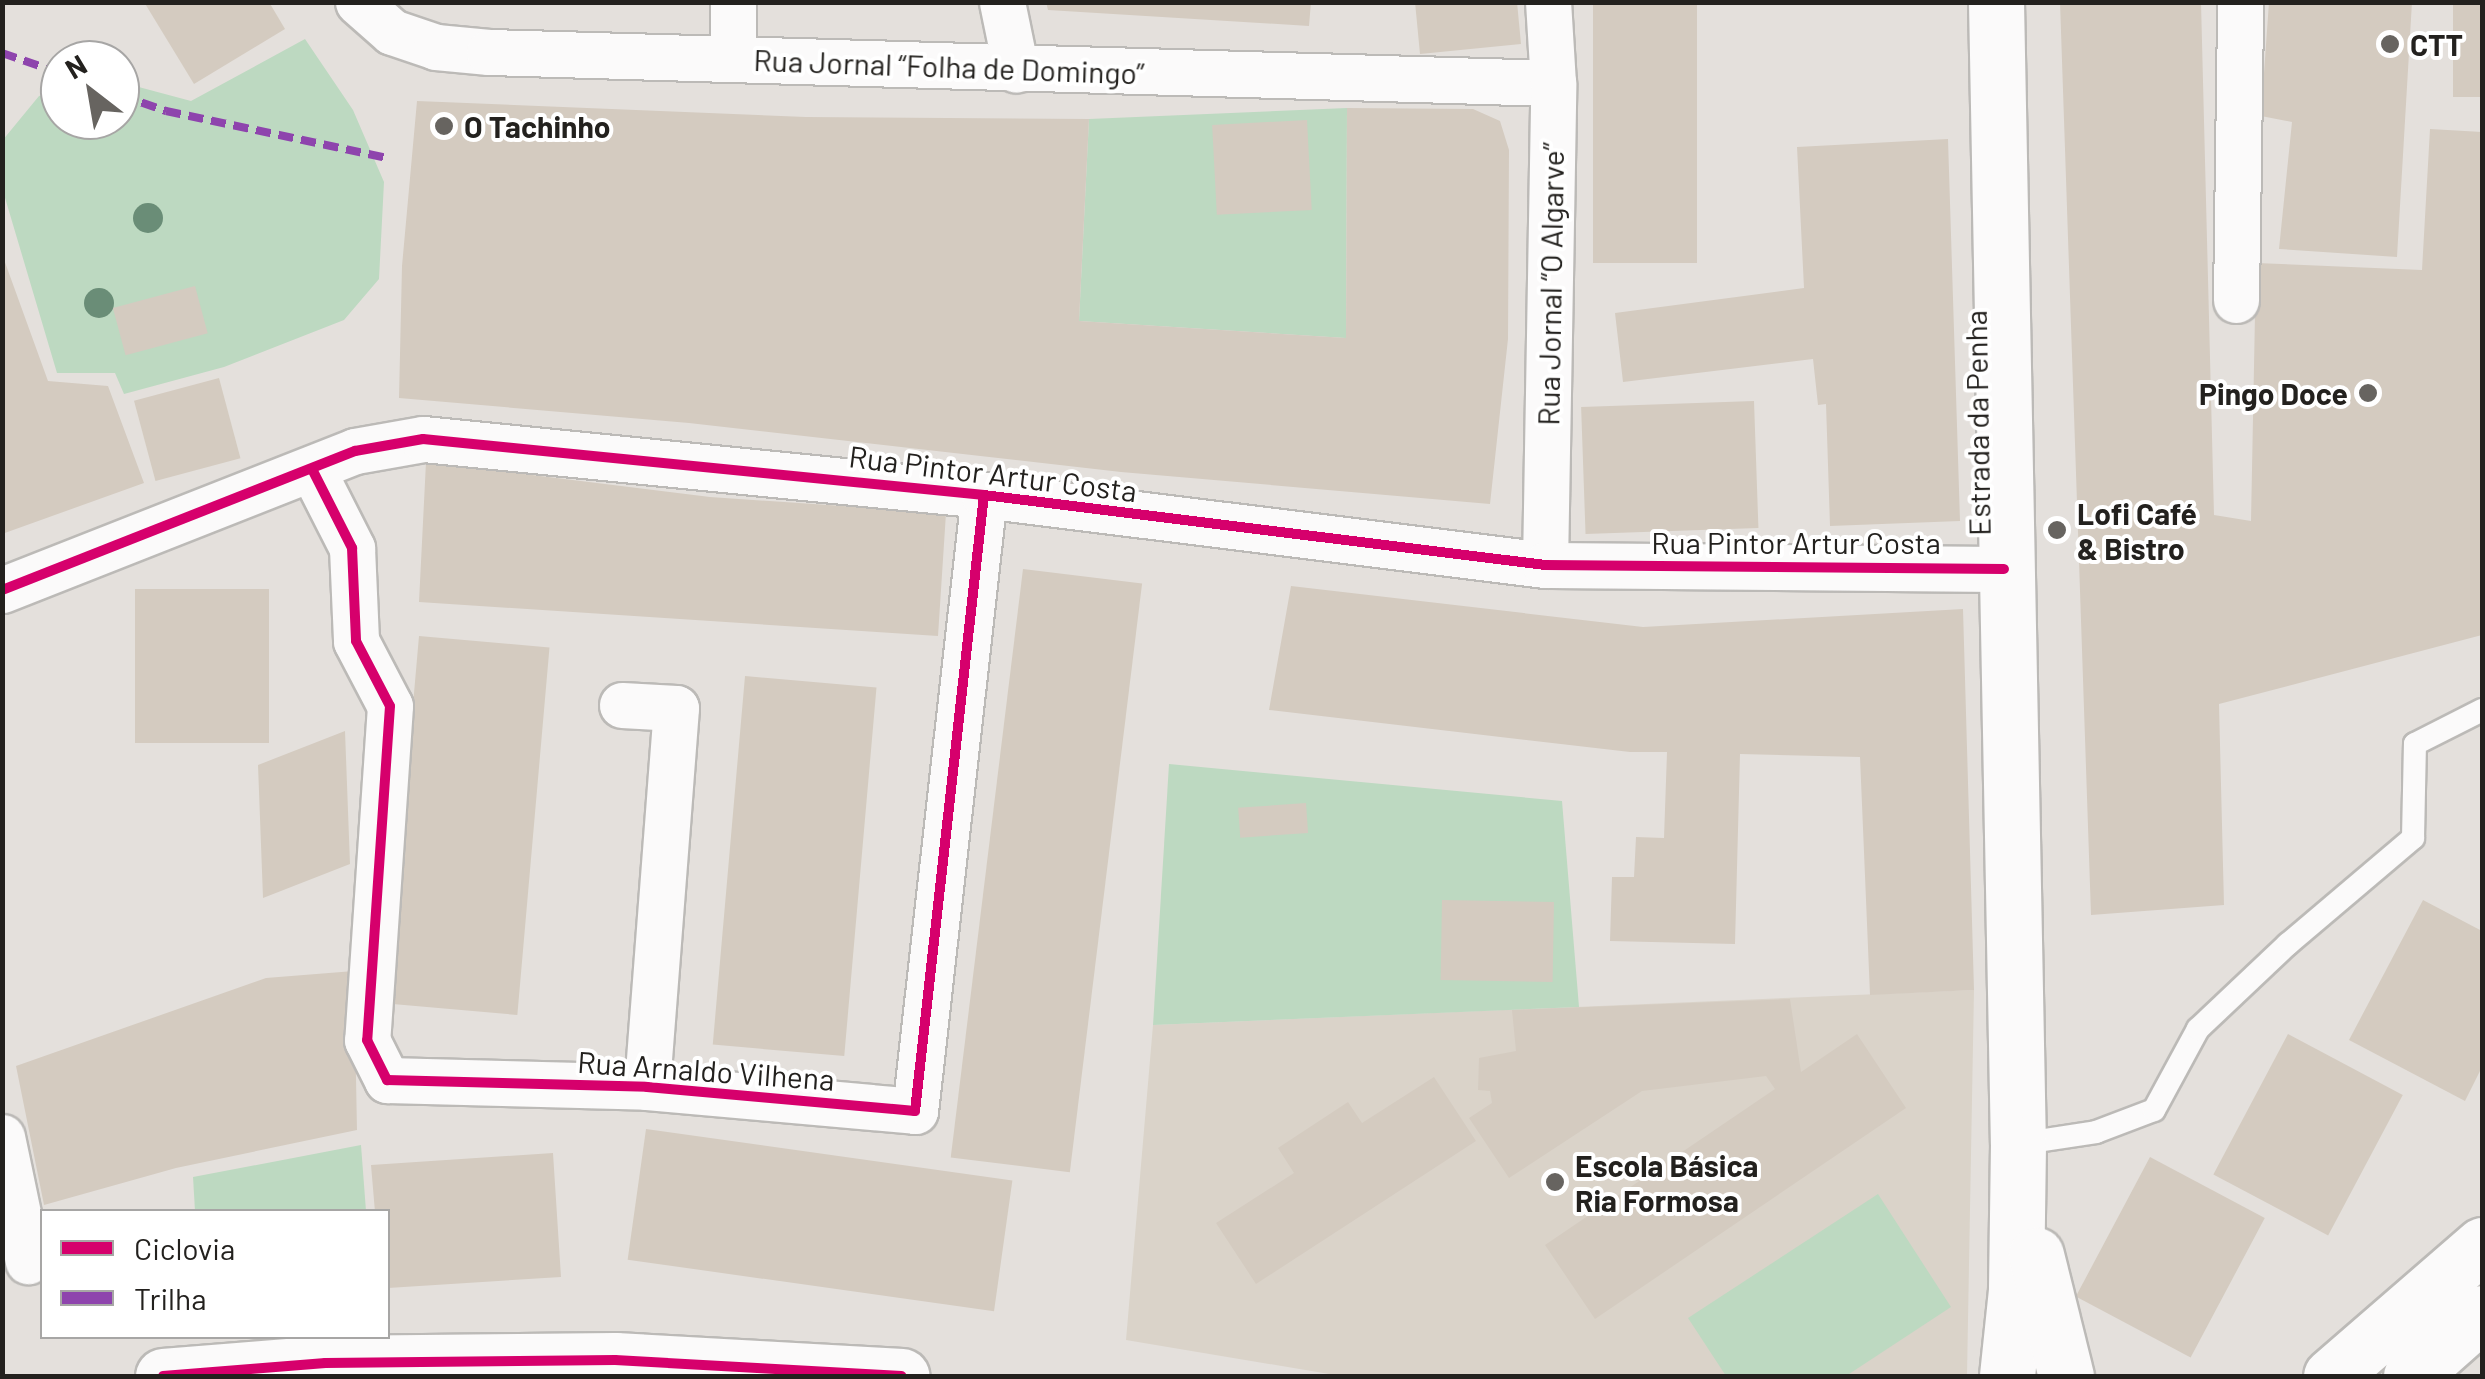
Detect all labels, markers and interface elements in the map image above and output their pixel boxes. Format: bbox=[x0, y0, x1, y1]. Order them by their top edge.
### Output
place label: CTT bbox=[2410, 26, 2463, 62]
marker: CTT bbox=[2379, 33, 2401, 55]
north arrow bbox=[40, 40, 140, 140]
street label: Rua Jornal “Folha de Domingo” bbox=[753, 41, 1145, 91]
text: N bbox=[59, 47, 92, 85]
place label: O Tachinho bbox=[464, 108, 611, 144]
marker: O Tachinho bbox=[433, 115, 455, 137]
street label: Rua Jornal “O Algarve” bbox=[1530, 142, 1570, 426]
street label: Estrada da Penha bbox=[1957, 310, 1997, 536]
place label: Pingo Doce bbox=[2199, 375, 2348, 411]
marker: Pingo Doce bbox=[2357, 382, 2379, 404]
street label: Rua Pintor Artur Costa bbox=[847, 437, 1139, 509]
place label: Lofi Café & Bistro bbox=[2077, 495, 2197, 566]
marker: Lofi Café & Bistro bbox=[2046, 519, 2068, 541]
street label: Rua Pintor Artur Costa bbox=[1651, 524, 1941, 560]
street label: Rua Arnaldo Vilhena bbox=[576, 1043, 836, 1097]
place label: Escola Básica Ria Formosa bbox=[1575, 1147, 1758, 1218]
marker: Escola Básica Ria Formosa bbox=[1544, 1171, 1566, 1193]
legend bbox=[40, 1209, 390, 1339]
text: Ciclovia bbox=[134, 1230, 235, 1266]
text: Trilha bbox=[134, 1280, 206, 1316]

